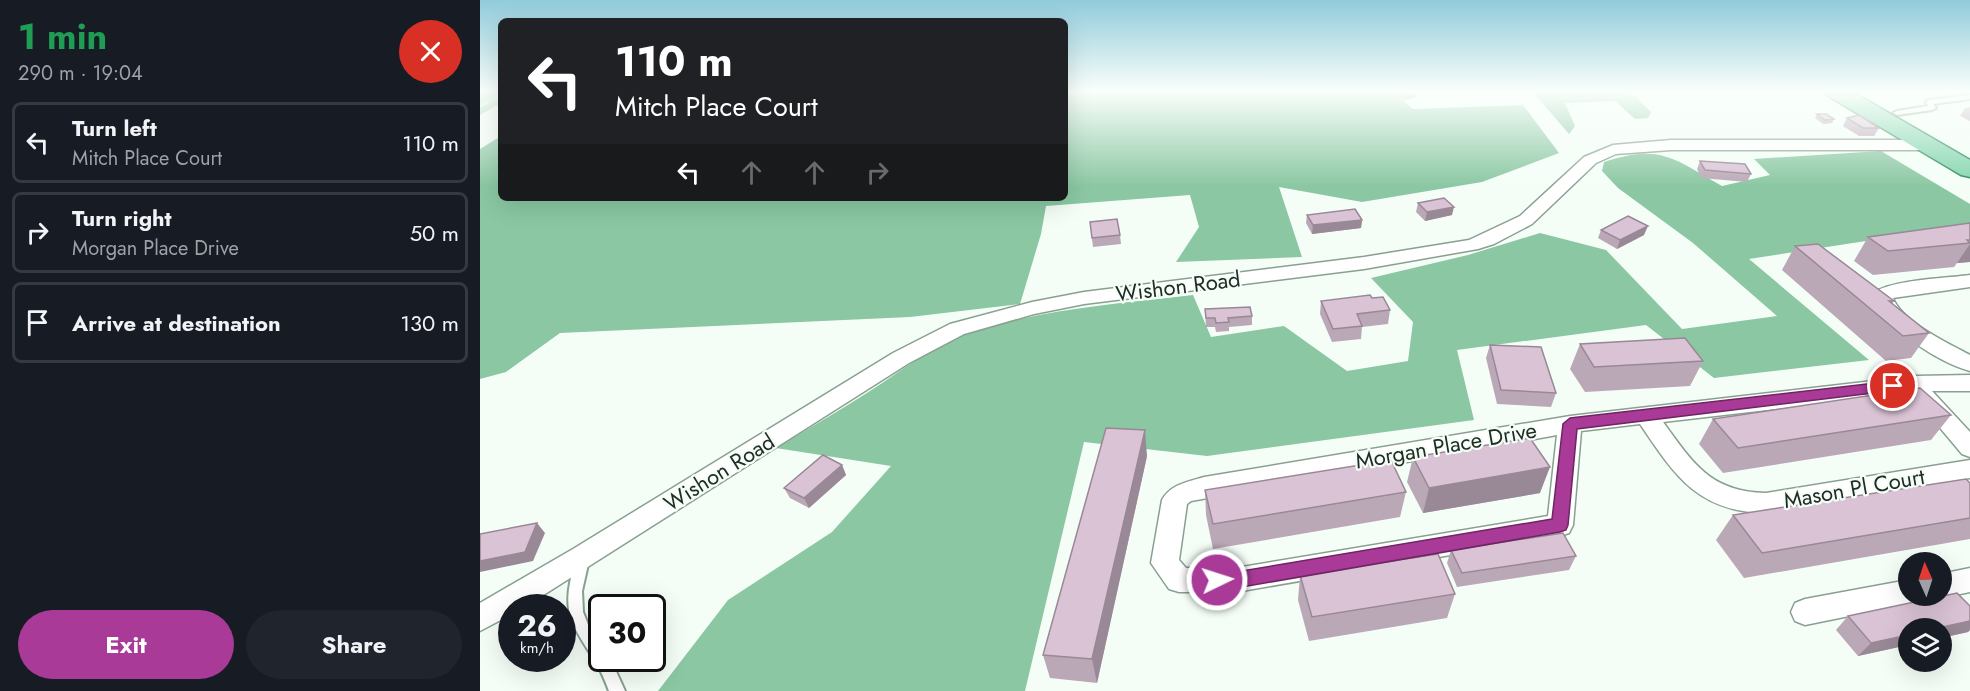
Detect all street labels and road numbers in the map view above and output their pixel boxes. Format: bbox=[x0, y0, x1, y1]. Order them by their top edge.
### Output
street label: Wishon Road bbox=[1114, 262, 1242, 310]
street label: Morgan Place Drive bbox=[1353, 413, 1539, 477]
street label: Wishon Road bbox=[657, 425, 781, 519]
street label: Mason Pl Court bbox=[1781, 460, 1928, 516]

